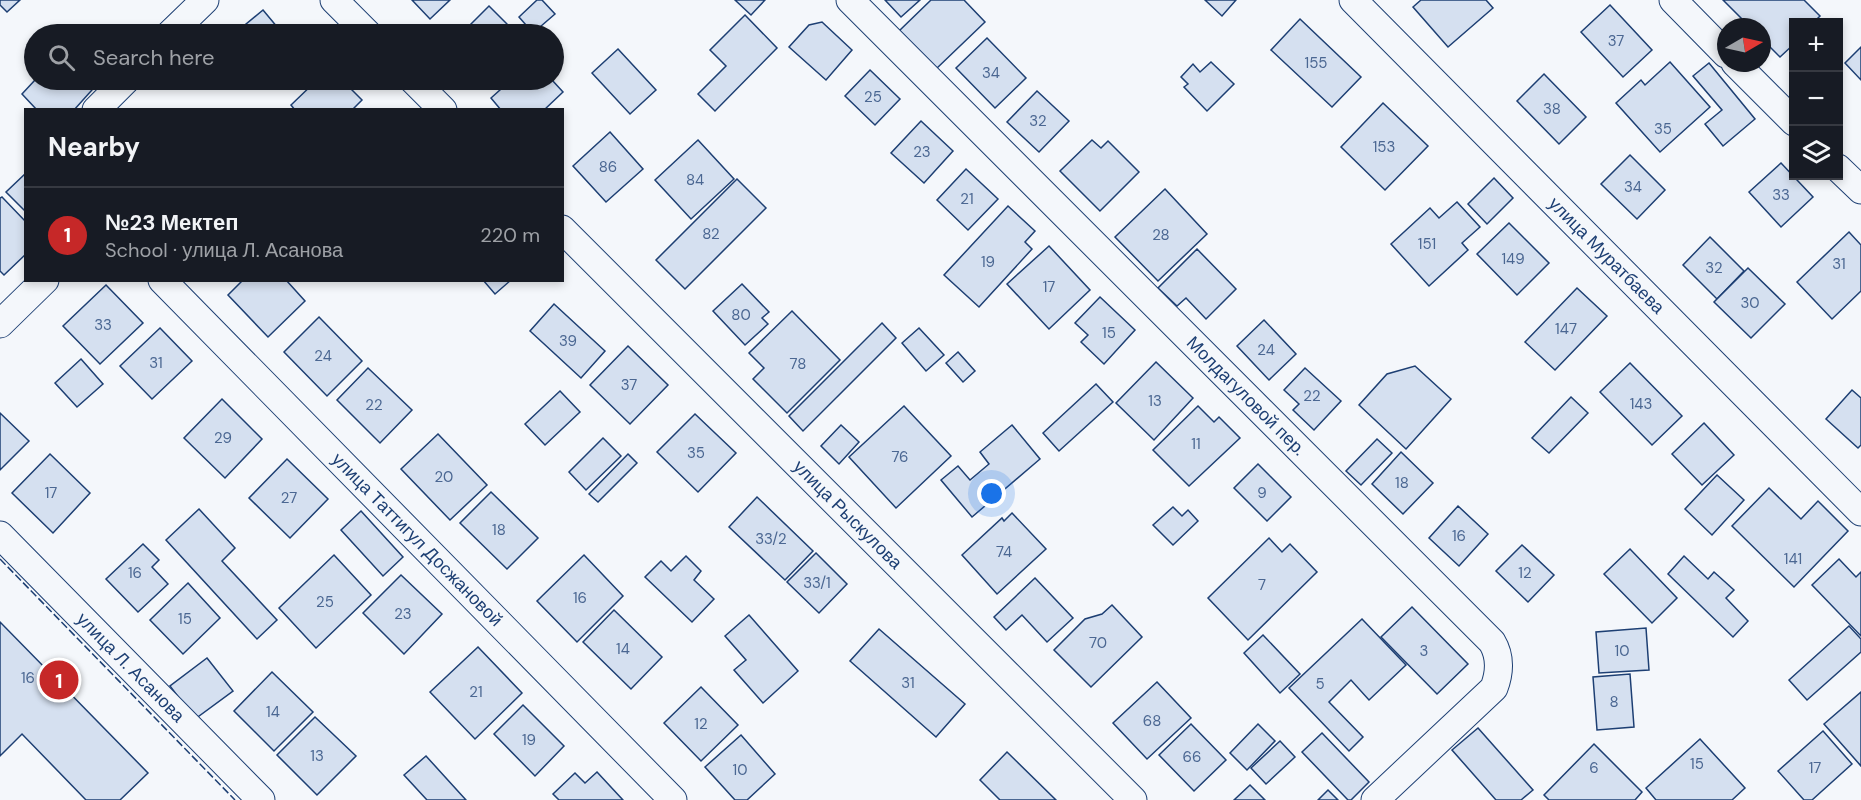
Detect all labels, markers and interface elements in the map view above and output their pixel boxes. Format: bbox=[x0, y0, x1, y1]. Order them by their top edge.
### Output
north arrow bbox=[1717, 18, 1771, 72]
map controls bbox=[1789, 18, 1843, 180]
button: + bbox=[1789, 18, 1843, 72]
search box bbox=[24, 24, 564, 90]
house number: 37 bbox=[1608, 31, 1624, 51]
icon: search bbox=[45, 41, 78, 74]
text: Search here bbox=[93, 43, 214, 72]
house number: 155 bbox=[1305, 53, 1327, 73]
house number: 34 bbox=[982, 63, 1000, 83]
button: − bbox=[1789, 72, 1843, 126]
house number: 25 bbox=[864, 87, 882, 107]
house number: 38 bbox=[1543, 99, 1561, 119]
house number: 32 bbox=[1029, 111, 1047, 131]
house number: 35 bbox=[1654, 119, 1672, 139]
button: layers bbox=[1789, 126, 1843, 180]
text: Nearby bbox=[48, 130, 140, 164]
house number: 153 bbox=[1373, 137, 1395, 157]
house number: 23 bbox=[913, 142, 931, 162]
house number: 86 bbox=[599, 157, 617, 177]
house number: 84 bbox=[686, 170, 704, 190]
house number: 34 bbox=[1624, 177, 1642, 197]
house number: 33 bbox=[1772, 185, 1790, 205]
house number: 21 bbox=[960, 189, 974, 209]
street label: улица Муратбаева bbox=[1543, 192, 1671, 320]
text: №23 Мектеп bbox=[105, 208, 239, 237]
text: 1 bbox=[64, 222, 71, 248]
text: 220 m bbox=[480, 222, 540, 248]
house number: 82 bbox=[702, 224, 720, 244]
house number: 28 bbox=[1152, 225, 1170, 245]
house number: 151 bbox=[1418, 234, 1436, 254]
text: School · улица Л. Асанова bbox=[105, 237, 343, 263]
house number: 149 bbox=[1501, 249, 1525, 269]
house number: 19 bbox=[981, 252, 995, 272]
house number: 31 bbox=[1832, 254, 1846, 274]
house number: 32 bbox=[1705, 258, 1723, 278]
house number: 17 bbox=[1043, 277, 1055, 297]
house number: 30 bbox=[1740, 293, 1760, 313]
house number: 80 bbox=[731, 305, 751, 325]
house number: 33 bbox=[94, 315, 112, 335]
house number: 147 bbox=[1555, 319, 1577, 339]
house number: 15 bbox=[1102, 323, 1116, 343]
house number: 39 bbox=[559, 331, 577, 351]
street label: Молдагуловой пер. bbox=[1181, 331, 1311, 461]
house number: 24 bbox=[1257, 340, 1275, 360]
house number: 24 bbox=[314, 346, 332, 366]
house number: 31 bbox=[149, 353, 163, 373]
house number: 78 bbox=[790, 354, 806, 374]
house number: 37 bbox=[621, 375, 637, 395]
house number: 22 bbox=[1303, 386, 1321, 406]
house number: 13 bbox=[1148, 391, 1162, 411]
house number: 143 bbox=[1630, 394, 1652, 414]
house number: 22 bbox=[365, 395, 383, 415]
house number: 29 bbox=[214, 428, 232, 448]
house number: 11 bbox=[1191, 434, 1201, 454]
house number: 35 bbox=[687, 443, 705, 463]
house number: 76 bbox=[891, 447, 909, 467]
street label: улица Таттигул Досжановой bbox=[326, 448, 508, 632]
street label: улица Рыскулова bbox=[788, 455, 908, 575]
house number: 20 bbox=[435, 467, 453, 487]
house number: 18 bbox=[1395, 473, 1409, 493]
your location bbox=[977, 479, 1006, 508]
house number: 17 bbox=[45, 483, 57, 503]
house number: 9 bbox=[1257, 483, 1267, 503]
house number: 27 bbox=[281, 488, 297, 508]
house number: 18 bbox=[492, 520, 506, 540]
house number: 16 bbox=[1452, 526, 1466, 546]
house number: 33/2 bbox=[755, 529, 787, 549]
house number: 74 bbox=[996, 542, 1012, 562]
house number: 141 bbox=[1784, 549, 1802, 569]
house number: 16 bbox=[128, 563, 142, 583]
house number: 12 bbox=[1518, 563, 1532, 583]
house number: 33/1 bbox=[803, 573, 831, 593]
house number: 7 bbox=[1258, 575, 1266, 595]
house number: 16 bbox=[573, 588, 587, 608]
house number: 25 bbox=[316, 592, 334, 612]
house number: 23 bbox=[394, 604, 412, 624]
street label: улица Л. Асанова bbox=[71, 607, 191, 728]
house number: 15 bbox=[178, 609, 192, 629]
house number: 70 bbox=[1089, 633, 1107, 653]
house number: 14 bbox=[616, 639, 630, 659]
house number: 3 bbox=[1420, 641, 1428, 661]
house number: 10 bbox=[1615, 641, 1629, 661]
pin: 1 bbox=[40, 658, 78, 702]
house number: 16 bbox=[21, 668, 35, 688]
house number: 31 bbox=[901, 673, 915, 693]
house number: 5 bbox=[1315, 674, 1325, 694]
house number: 21 bbox=[469, 682, 483, 702]
house number: 8 bbox=[1609, 692, 1619, 712]
house number: 14 bbox=[266, 702, 280, 722]
house number: 68 bbox=[1143, 711, 1161, 731]
house number: 12 bbox=[694, 714, 708, 734]
house number: 19 bbox=[522, 730, 536, 750]
house number: 13 bbox=[310, 746, 324, 766]
house number: 66 bbox=[1183, 747, 1201, 767]
house number: 15 bbox=[1690, 754, 1704, 774]
house number: 6 bbox=[1589, 758, 1599, 778]
house number: 17 bbox=[1809, 758, 1821, 778]
house number: 10 bbox=[733, 760, 747, 780]

